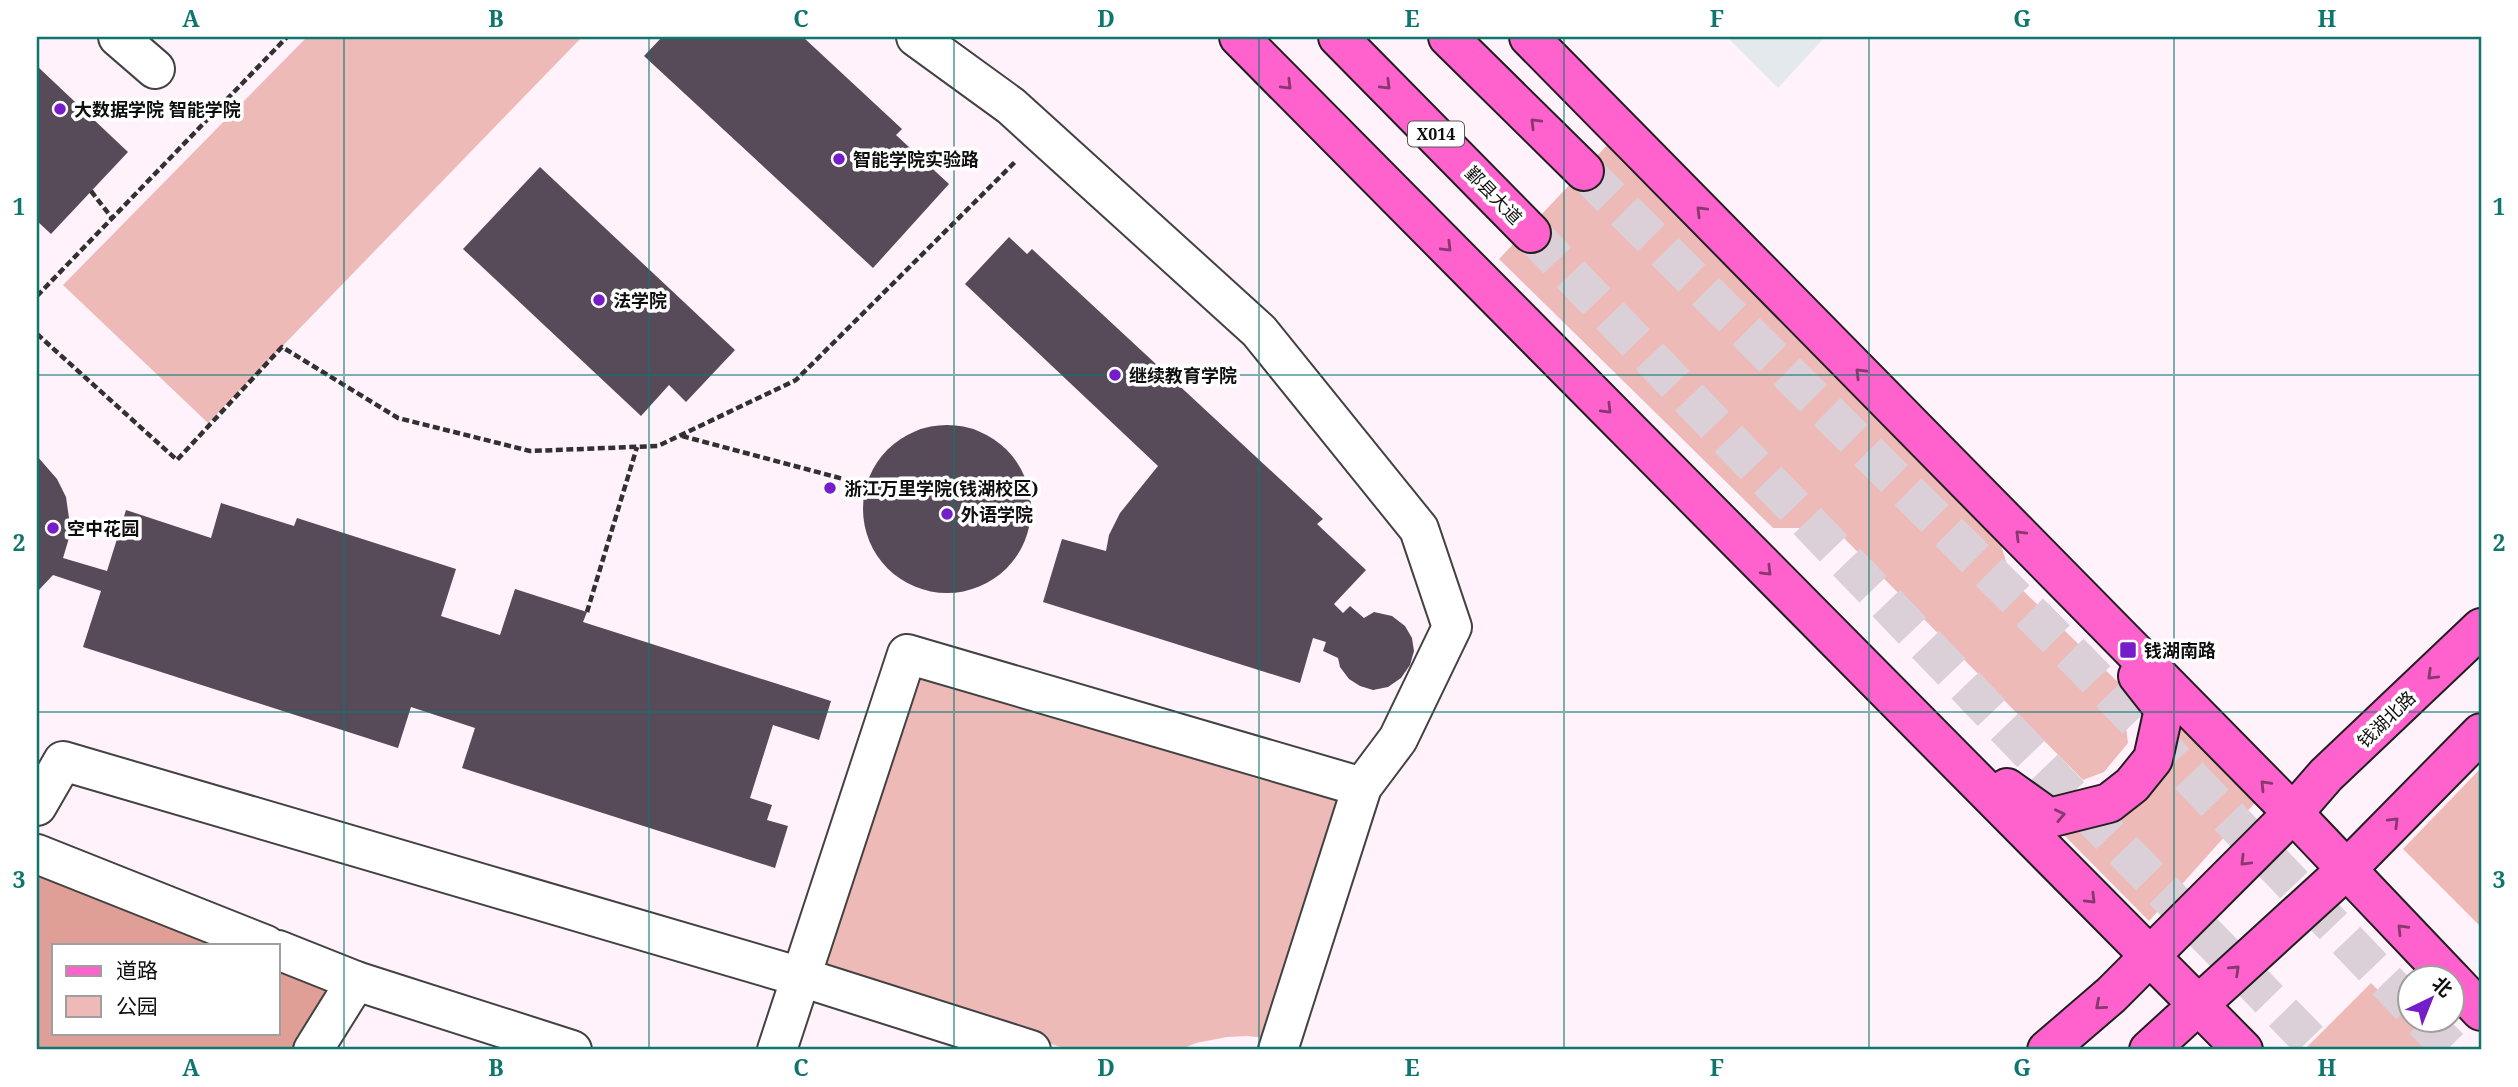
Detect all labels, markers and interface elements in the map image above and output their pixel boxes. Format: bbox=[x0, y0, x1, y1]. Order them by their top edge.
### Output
text: A bbox=[182, 2, 200, 34]
text: B bbox=[488, 2, 504, 34]
text: C bbox=[793, 2, 809, 34]
text: D bbox=[1097, 2, 1115, 34]
text: E bbox=[1404, 2, 1420, 34]
text: F bbox=[1710, 2, 1724, 34]
text: G bbox=[2013, 2, 2031, 34]
text: H bbox=[2318, 2, 2337, 34]
one-way arrow bbox=[1378, 76, 1391, 89]
one-way arrow bbox=[1278, 77, 1291, 90]
place label: 大数据学院 智能学院 bbox=[74, 97, 241, 121]
marker: 大数据学院 智能学院 bbox=[52, 101, 68, 117]
one-way arrow bbox=[1531, 119, 1544, 132]
road number: X014 bbox=[1408, 122, 1464, 146]
place label: 智能学院实验路 bbox=[853, 147, 979, 171]
marker: 智能学院实验路 bbox=[831, 151, 847, 167]
street label: 鄞县大道 bbox=[1460, 161, 1528, 229]
text: 1 bbox=[13, 190, 26, 222]
text: 1 bbox=[2493, 190, 2506, 222]
one-way arrow bbox=[1696, 206, 1709, 219]
one-way arrow bbox=[1438, 239, 1451, 252]
place label: 法学院 bbox=[613, 288, 667, 312]
marker: 法学院 bbox=[591, 292, 607, 308]
place label: 继续教育学院 bbox=[1129, 363, 1237, 387]
marker: 继续教育学院 bbox=[1107, 367, 1123, 383]
one-way arrow bbox=[1856, 368, 1869, 381]
one-way arrow bbox=[1598, 400, 1611, 413]
place label: 浙江万里学院(钱湖校区) bbox=[844, 476, 1038, 500]
marker: 浙江万里学院(钱湖校区) bbox=[822, 480, 838, 496]
place label: 外语学院 bbox=[961, 502, 1033, 526]
marker: 外语学院 bbox=[939, 506, 955, 522]
place label: 空中花园 bbox=[67, 516, 139, 540]
marker: 空中花园 bbox=[45, 520, 61, 536]
text: 2 bbox=[13, 526, 26, 558]
text: 2 bbox=[2493, 526, 2506, 558]
one-way arrow bbox=[2016, 530, 2029, 543]
one-way arrow bbox=[1758, 562, 1771, 575]
place label: 钱湖南路 bbox=[2144, 638, 2216, 662]
marker: 钱湖南路 bbox=[2118, 640, 2138, 660]
one-way arrow bbox=[2427, 667, 2440, 680]
street label: 钱湖北路 bbox=[2352, 685, 2420, 753]
one-way arrow bbox=[2261, 780, 2274, 793]
one-way arrow bbox=[2054, 808, 2066, 823]
one-way arrow bbox=[2386, 818, 2399, 831]
one-way arrow bbox=[2240, 853, 2253, 866]
text: 3 bbox=[13, 863, 26, 895]
text: 3 bbox=[2493, 863, 2506, 895]
one-way arrow bbox=[2083, 890, 2096, 903]
one-way arrow bbox=[2398, 925, 2411, 938]
legend bbox=[52, 944, 280, 1034]
text: 道路 bbox=[116, 956, 158, 984]
north arrow bbox=[2396, 964, 2466, 1034]
one-way arrow bbox=[2227, 966, 2240, 979]
text: 北 bbox=[2427, 971, 2458, 1003]
text: 公园 bbox=[116, 992, 158, 1020]
one-way arrow bbox=[2095, 997, 2108, 1009]
text: A bbox=[182, 1051, 200, 1083]
text: B bbox=[488, 1051, 504, 1083]
text: C bbox=[793, 1051, 809, 1083]
text: D bbox=[1097, 1051, 1115, 1083]
text: E bbox=[1404, 1051, 1420, 1083]
text: F bbox=[1710, 1051, 1724, 1083]
text: G bbox=[2013, 1051, 2031, 1083]
text: H bbox=[2318, 1051, 2337, 1083]

